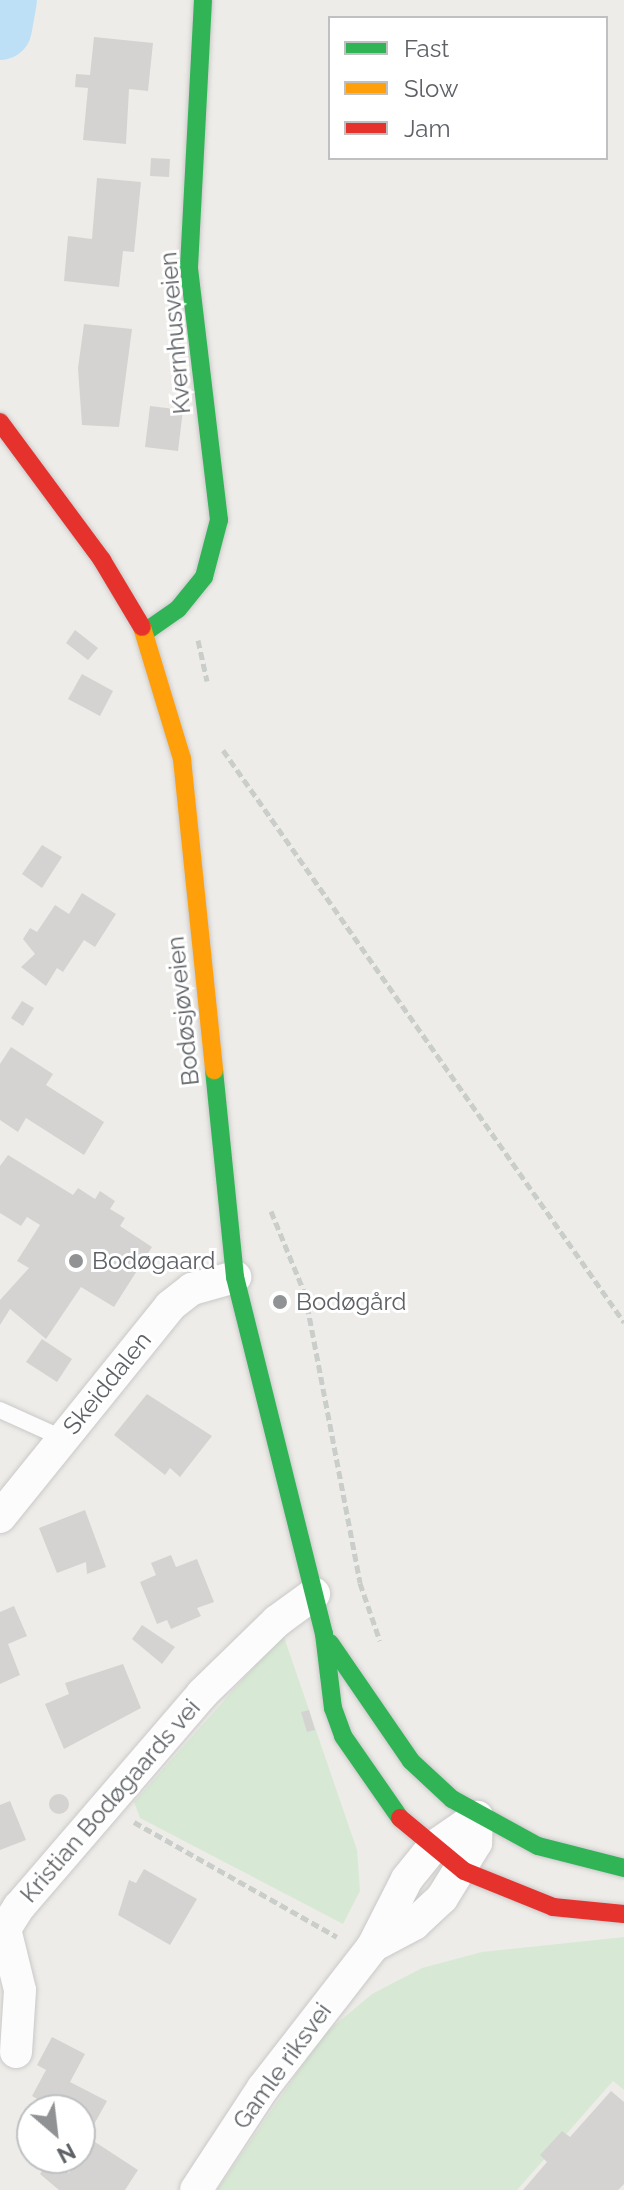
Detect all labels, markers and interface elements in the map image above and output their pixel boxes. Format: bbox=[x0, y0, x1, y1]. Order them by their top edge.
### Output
legend bbox=[328, 16, 608, 160]
text: Fast bbox=[404, 34, 449, 63]
text: Slow bbox=[404, 74, 458, 103]
text: Jam bbox=[404, 114, 450, 143]
street label: Kvernhusveien bbox=[154, 251, 196, 415]
street label: Bodøsjøveien bbox=[161, 935, 205, 1087]
place label: Bodøgaard bbox=[92, 1247, 215, 1275]
marker: Bodøgaard bbox=[67, 1252, 85, 1270]
place label: Bodøgård bbox=[296, 1288, 406, 1316]
marker: Bodøgård bbox=[271, 1293, 289, 1311]
street label: Skeiddalen bbox=[57, 1326, 157, 1440]
street label: Kristian Bodøgaards vei bbox=[14, 1693, 206, 1909]
street label: Gamle riksvei bbox=[227, 1997, 337, 2135]
north arrow bbox=[16, 2094, 96, 2174]
text: N bbox=[53, 2138, 80, 2169]

